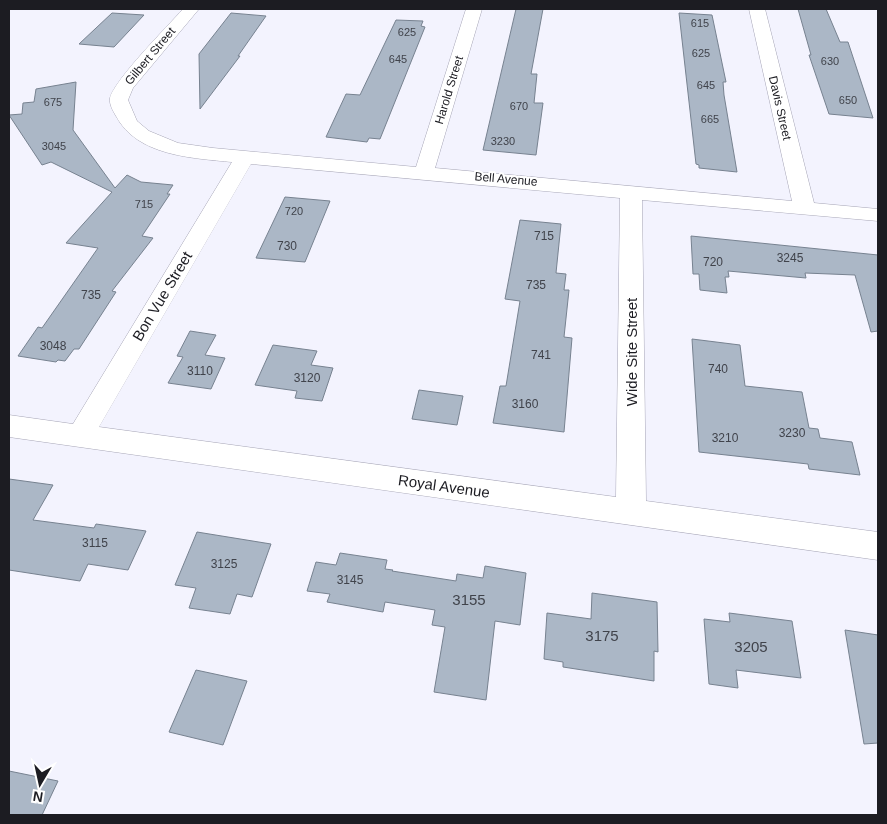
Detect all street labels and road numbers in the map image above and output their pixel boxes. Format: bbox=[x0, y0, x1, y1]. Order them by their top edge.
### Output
street label: Gilbert Street bbox=[122, 24, 179, 88]
street label: Harold Street bbox=[432, 54, 466, 126]
street label: Davis Street bbox=[766, 75, 794, 142]
street label: Bell Avenue bbox=[474, 169, 538, 189]
street label: Bon Vue Street bbox=[129, 248, 196, 344]
street label: Wide Site Street bbox=[623, 297, 640, 406]
street label: Royal Avenue bbox=[397, 471, 491, 501]

